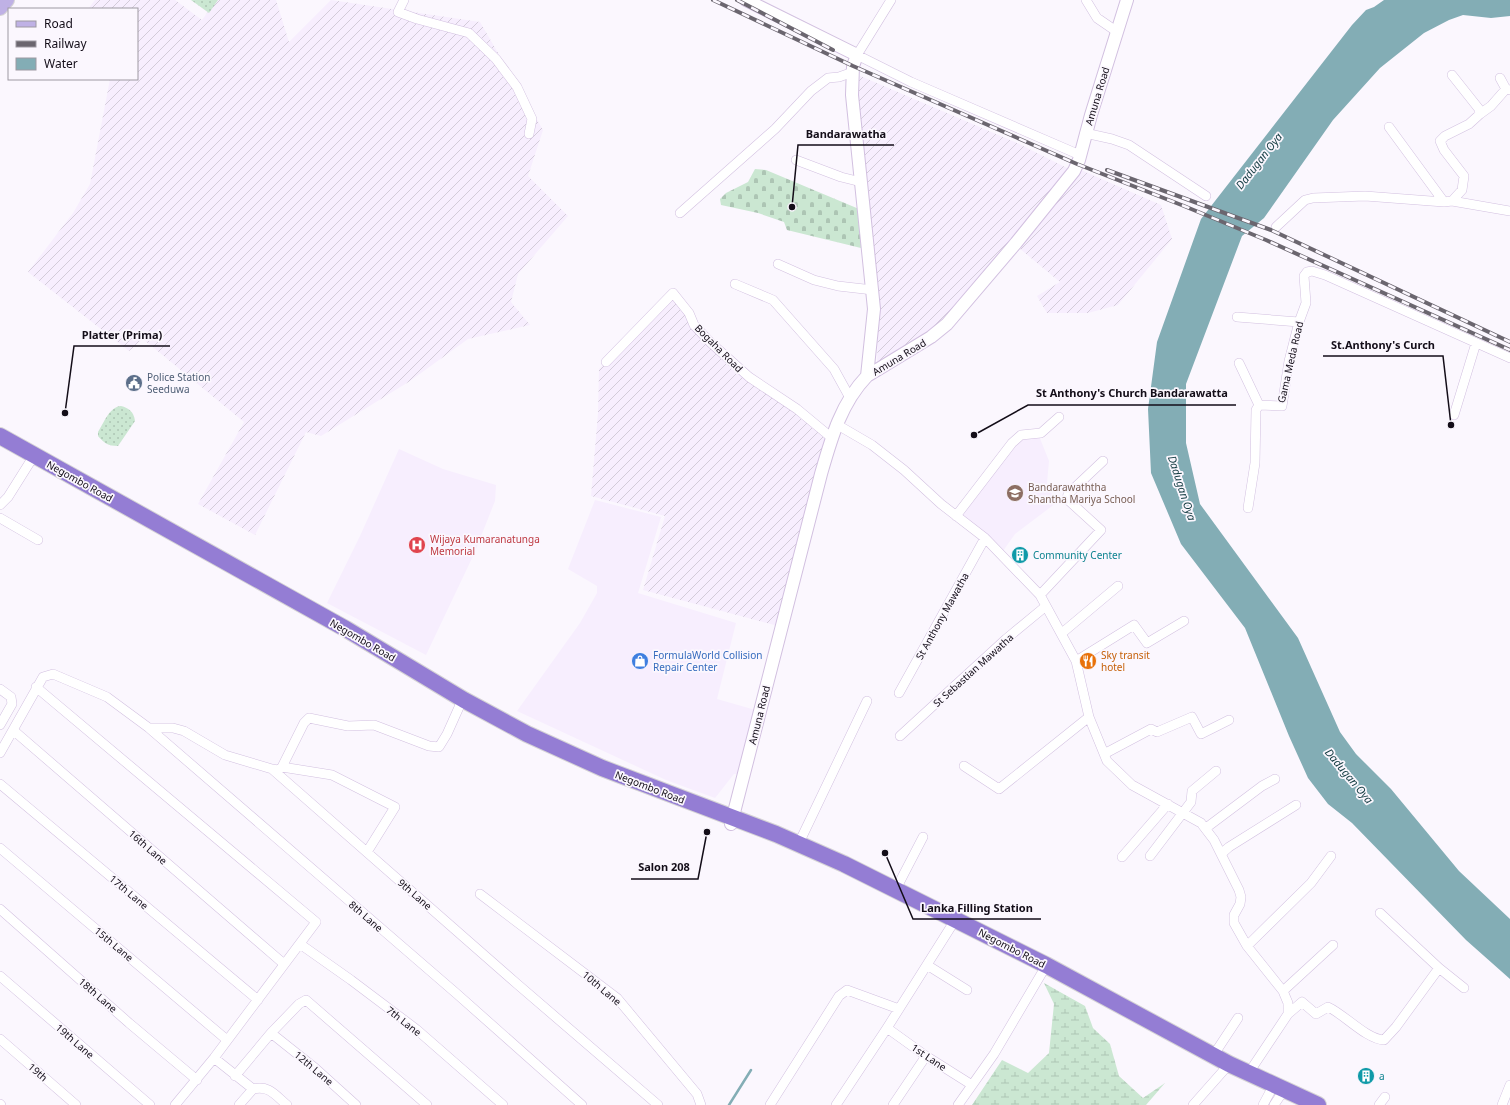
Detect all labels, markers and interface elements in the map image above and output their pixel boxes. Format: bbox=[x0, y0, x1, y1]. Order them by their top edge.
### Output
legend bbox=[8, 8, 138, 80]
text: Road bbox=[44, 15, 73, 32]
text: Railway bbox=[44, 35, 88, 52]
text: Water bbox=[44, 55, 78, 72]
street label: Amuna Road bbox=[1081, 65, 1113, 127]
callout: Bandarawatha bbox=[798, 122, 894, 145]
text: Bandarawatha bbox=[806, 126, 886, 141]
water label: Dadugan Oya bbox=[1232, 129, 1286, 192]
street label: Gama Meda Road bbox=[1274, 320, 1306, 404]
street label: Bogaha Road bbox=[692, 321, 746, 375]
callout: Platter (Prima) bbox=[74, 323, 170, 346]
text: Platter (Prima) bbox=[82, 327, 162, 342]
callout: St.Anthony's Curch bbox=[1323, 333, 1443, 356]
street label: Amuna Road bbox=[870, 335, 928, 379]
text: St.Anthony's Curch bbox=[1331, 337, 1435, 352]
place label: Police Station Seeduwa bbox=[147, 370, 210, 396]
public building icon: Police Station Seeduwa bbox=[124, 373, 144, 393]
callout: St Anthony's Church Bandarawatta bbox=[1028, 382, 1236, 405]
text: St Anthony's Church Bandarawatta bbox=[1036, 385, 1228, 400]
water label: Dadugan Oya bbox=[1165, 453, 1200, 523]
street label: Negombo Road bbox=[44, 457, 116, 505]
place label: Bandarawaththa Shantha Mariya School bbox=[1028, 480, 1135, 506]
school or university icon: Bandarawaththa Shantha Mariya School bbox=[1005, 483, 1025, 503]
place label: Wijaya Kumaranatunga Memorial bbox=[430, 532, 540, 558]
hospital icon: Wijaya Kumaranatunga Memorial bbox=[407, 535, 427, 555]
building icon: Community Center bbox=[1010, 545, 1030, 565]
place label: Community Center bbox=[1033, 548, 1122, 562]
street label: St Anthony Mawatha bbox=[912, 570, 972, 662]
street label: Negombo Road bbox=[328, 616, 398, 664]
street label: St Sebastian Mawatha bbox=[930, 630, 1016, 710]
place label: FormulaWorld Collision Repair Center bbox=[653, 648, 762, 674]
place label: Sky transit hotel bbox=[1101, 648, 1150, 674]
shop icon: FormulaWorld Collision Repair Center bbox=[630, 651, 650, 671]
restaurant icon: Sky transit hotel bbox=[1078, 651, 1098, 671]
street label: Amuna Road bbox=[745, 684, 773, 746]
water label: Dadugan Oya bbox=[1322, 745, 1377, 807]
street label: Negombo Road bbox=[613, 767, 687, 807]
street label: 16th Lane bbox=[126, 826, 170, 868]
callout: Salon 208 bbox=[631, 856, 698, 879]
text: Salon 208 bbox=[638, 859, 690, 874]
street label: 17th Lane bbox=[107, 872, 152, 913]
street label: 9th Lane bbox=[395, 875, 435, 913]
callout: Lanka Filling Station bbox=[913, 896, 1041, 919]
street label: 8th Lane bbox=[346, 897, 386, 935]
text: Lanka Filling Station bbox=[921, 900, 1033, 915]
street label: 15th Lane bbox=[92, 924, 137, 965]
street label: Negombo Road bbox=[976, 925, 1048, 971]
street label: 10th Lane bbox=[580, 968, 625, 1009]
street label: 18th Lane bbox=[76, 974, 120, 1016]
street label: 7th Lane bbox=[384, 1003, 425, 1039]
street label: 19th Lane bbox=[53, 1020, 97, 1062]
street label: 1st Lane bbox=[909, 1040, 950, 1074]
street label: 12th Lane bbox=[292, 1048, 337, 1089]
street label: 19th bbox=[25, 1060, 51, 1084]
building icon: a bbox=[1356, 1066, 1376, 1086]
place label: a bbox=[1379, 1069, 1385, 1083]

